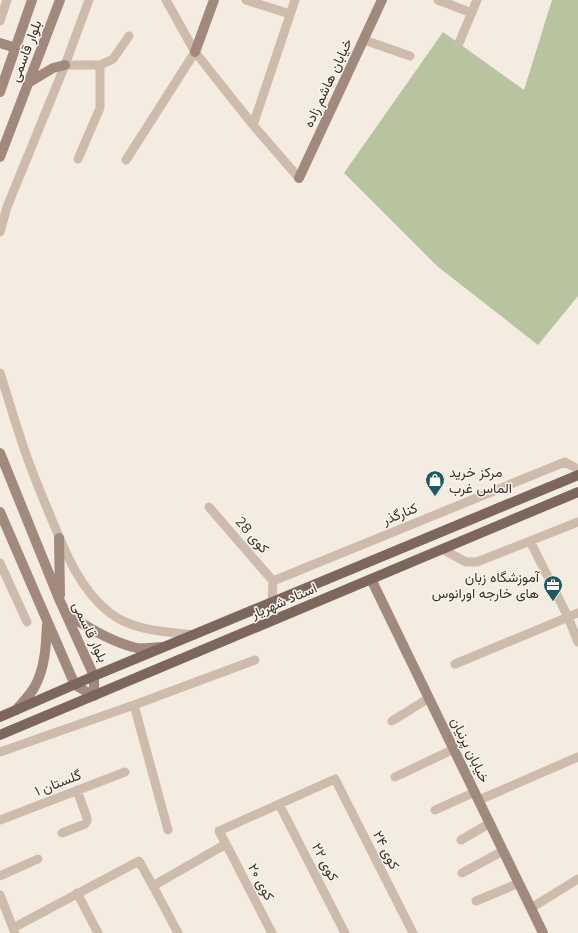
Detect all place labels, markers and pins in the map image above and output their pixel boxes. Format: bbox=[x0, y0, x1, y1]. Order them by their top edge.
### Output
place label: مرکز خرید الماس غرب bbox=[449, 463, 512, 498]
shop icon: مرکز خرید الماس غرب bbox=[424, 469, 446, 497]
place label: آموزشگاه زبان های خارجه اورانوس bbox=[432, 568, 541, 603]
office icon: آموزشگاه زبان های خارجه اورانوس bbox=[542, 574, 564, 602]

